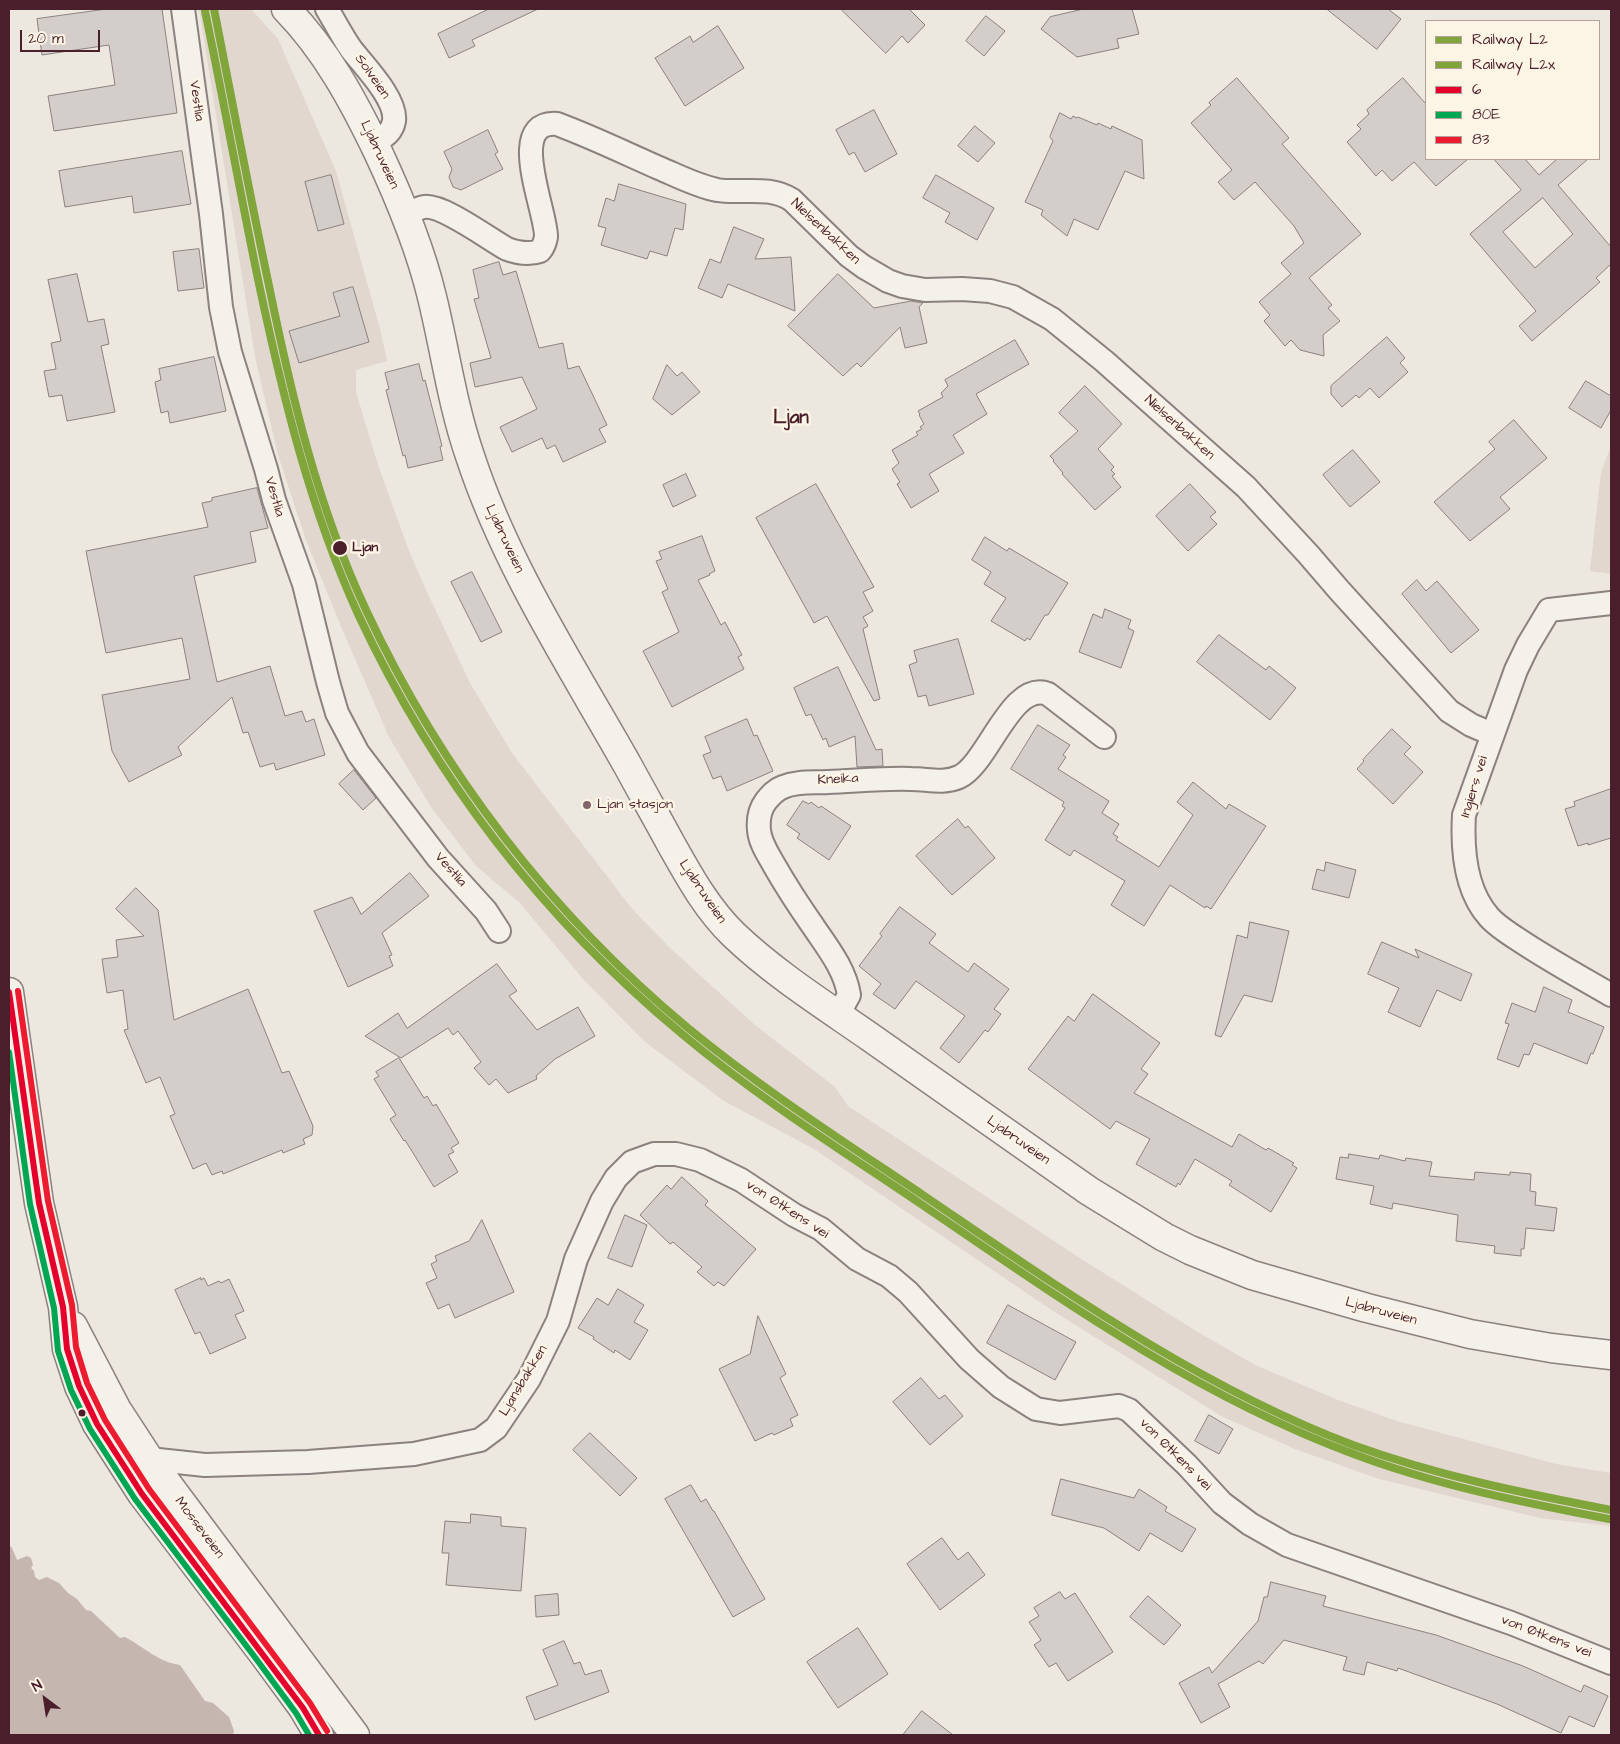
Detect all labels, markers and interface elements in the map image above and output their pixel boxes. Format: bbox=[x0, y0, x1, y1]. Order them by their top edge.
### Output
scale bar bbox=[22, 20, 102, 52]
legend bbox=[1425, 20, 1600, 160]
text: 20 m bbox=[28, 28, 64, 49]
text: Railway L2 bbox=[1472, 29, 1548, 50]
street label: Solveien bbox=[351, 51, 393, 103]
text: Railway L2x bbox=[1472, 54, 1555, 75]
text: 6 bbox=[1472, 79, 1481, 100]
street label: Vestlia bbox=[185, 80, 207, 122]
text: 80E bbox=[1472, 104, 1500, 125]
street label: Ljabruveien bbox=[356, 118, 402, 192]
text: 83 bbox=[1472, 129, 1489, 150]
street label: Nielsenbakken bbox=[787, 195, 863, 269]
street label: Nielsenbakken bbox=[1140, 392, 1218, 464]
district label: Ljan bbox=[773, 408, 809, 430]
street label: Vestlia bbox=[260, 475, 288, 519]
street label: Ljabruveien bbox=[481, 502, 527, 576]
marker: Ljan bbox=[331, 539, 349, 557]
place label: Ljan bbox=[352, 540, 378, 556]
street label: Ingiers vei bbox=[1458, 754, 1492, 820]
street label: Kneika bbox=[817, 771, 859, 789]
place label: Ljan stasjon bbox=[597, 797, 673, 813]
marker: Ljan stasjon bbox=[581, 799, 593, 811]
street label: Vestlia bbox=[430, 849, 470, 891]
street label: Ljabruveien bbox=[674, 857, 730, 927]
street label: Ljabruveien bbox=[983, 1113, 1053, 1169]
street label: von Øtkens vei bbox=[742, 1177, 832, 1243]
street label: Ljabruveien bbox=[1343, 1294, 1419, 1330]
street label: Ljansbakken bbox=[496, 1342, 552, 1420]
unlabelled marker bbox=[77, 1408, 87, 1418]
street label: von Øtkens vei bbox=[1135, 1415, 1215, 1495]
street label: Mosseveien bbox=[170, 1494, 228, 1562]
street label: von Øtkens vei bbox=[1498, 1612, 1594, 1662]
north arrow bbox=[20, 1674, 70, 1724]
text: N bbox=[28, 1675, 46, 1697]

